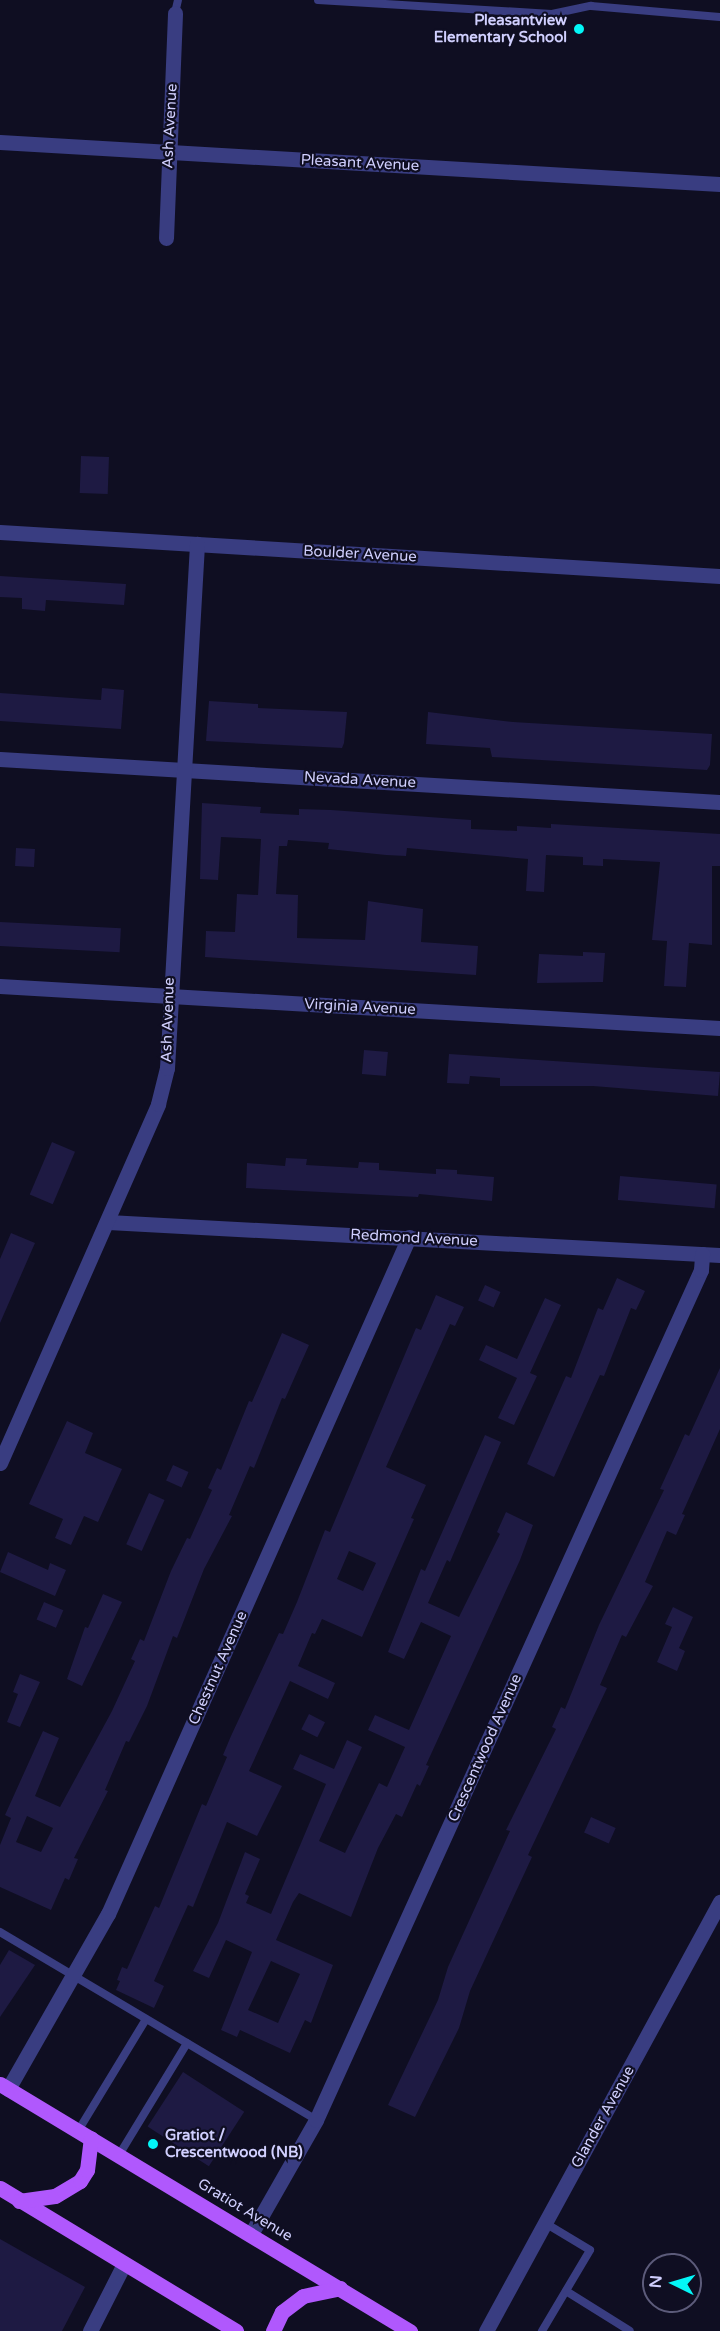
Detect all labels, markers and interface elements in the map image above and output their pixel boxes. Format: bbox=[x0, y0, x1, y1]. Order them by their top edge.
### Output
place label: Pleasantview Elementary School bbox=[434, 11, 567, 46]
marker: Pleasantview Elementary School bbox=[572, 22, 586, 36]
street label: Ash Avenue bbox=[159, 83, 181, 169]
street label: Pleasant Avenue bbox=[300, 151, 420, 175]
street label: Boulder Avenue bbox=[303, 542, 417, 566]
street label: Nevada Avenue bbox=[304, 768, 416, 792]
street label: Ash Avenue bbox=[158, 977, 178, 1063]
street label: Virginia Avenue bbox=[304, 995, 416, 1019]
street label: Redmond Avenue bbox=[350, 1226, 478, 1250]
street label: Chestnut Avenue bbox=[185, 1608, 251, 1728]
street label: Crescentwood Avenue bbox=[444, 1671, 526, 1825]
street label: Glander Avenue bbox=[568, 2063, 638, 2171]
place label: Gratiot / Crescentwood (NB) bbox=[165, 2126, 303, 2161]
marker: Gratiot / Crescentwood (NB) bbox=[146, 2137, 160, 2151]
street label: Gratiot Avenue bbox=[194, 2175, 296, 2245]
north arrow bbox=[642, 2253, 702, 2313]
text: N bbox=[646, 2274, 667, 2289]

